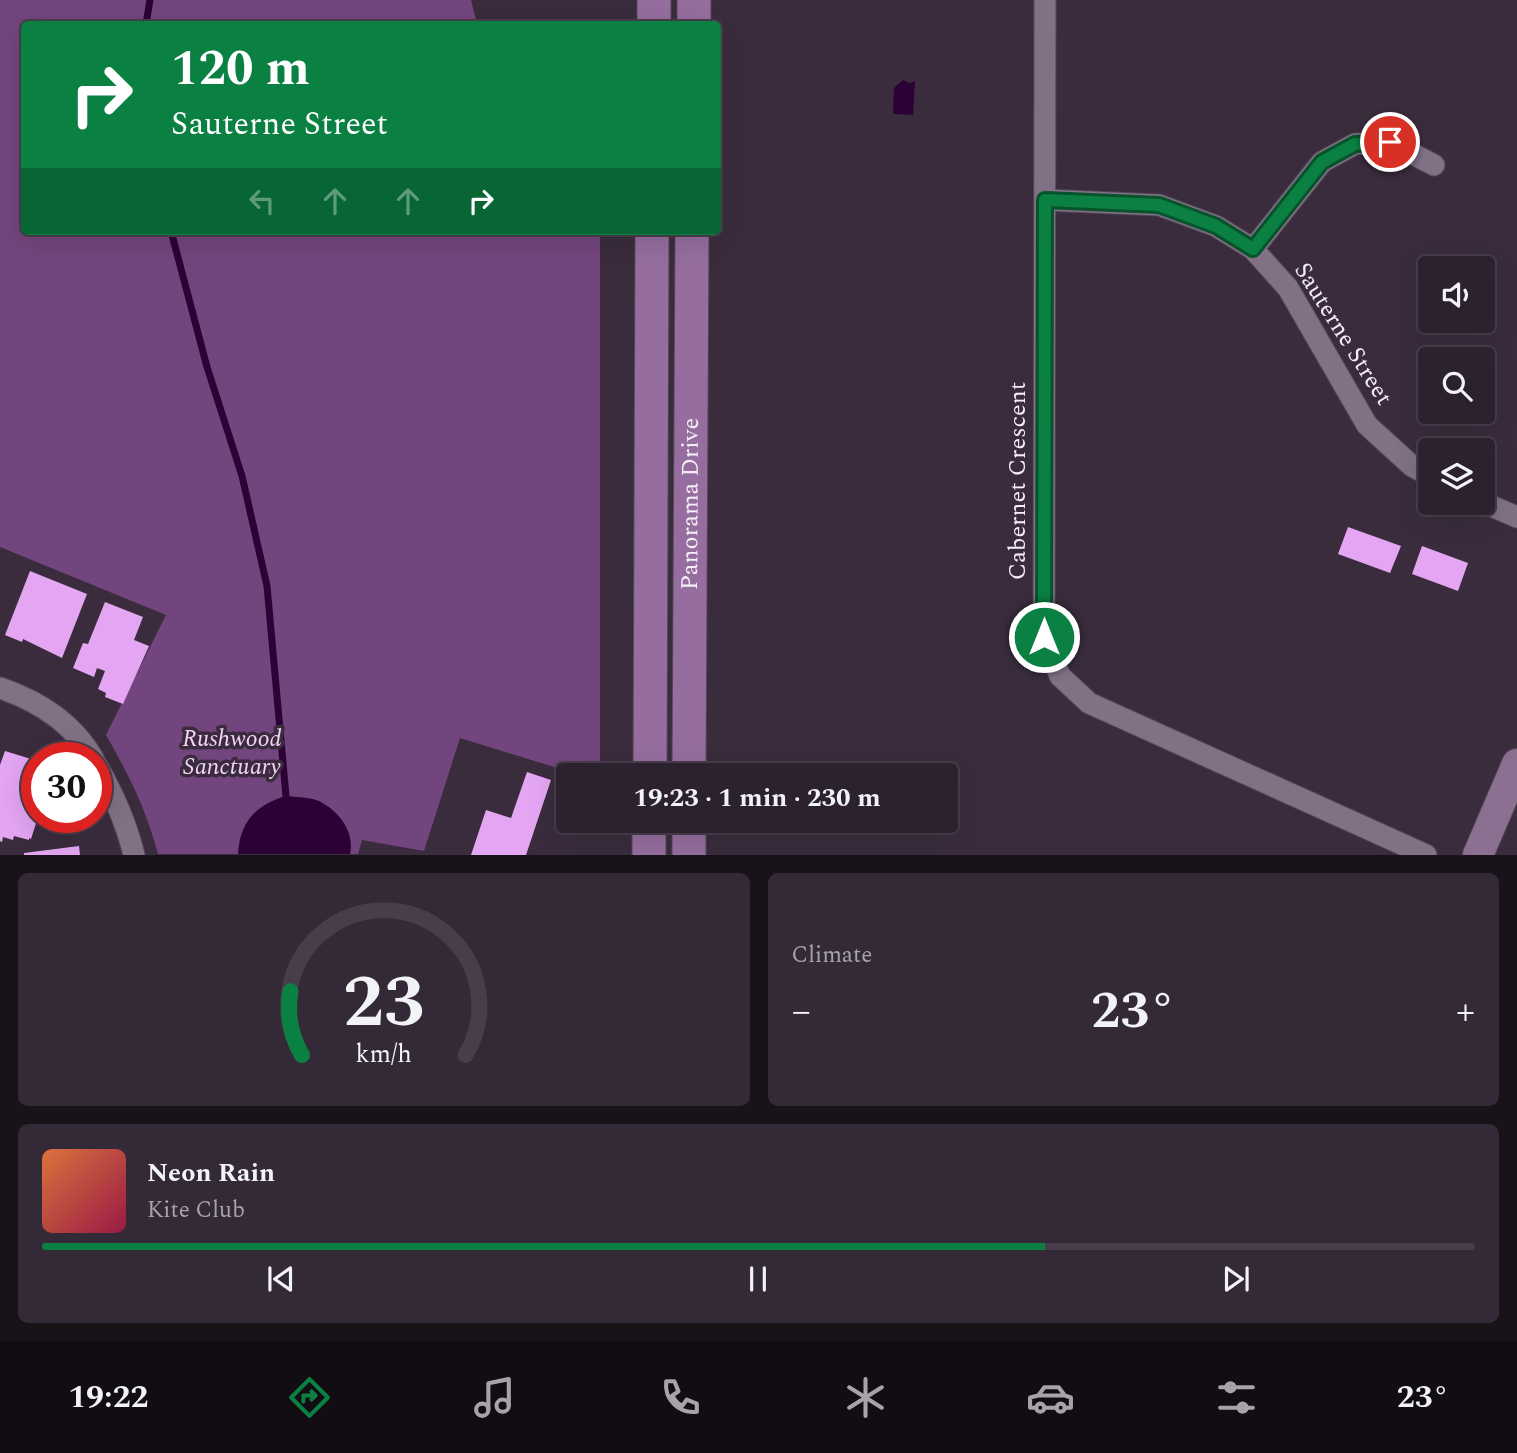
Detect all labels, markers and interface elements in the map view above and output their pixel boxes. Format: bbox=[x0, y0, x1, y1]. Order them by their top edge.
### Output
text: 120 m bbox=[171, 32, 310, 107]
icon: right bbox=[56, 49, 147, 140]
text: Sauterne Street bbox=[171, 100, 388, 149]
pin bbox=[1360, 112, 1420, 172]
icon: arrive bbox=[1371, 123, 1409, 161]
icon: left bbox=[243, 182, 281, 220]
icon: ahead bbox=[316, 182, 354, 220]
icon: ahead bbox=[389, 182, 427, 220]
icon: right bbox=[462, 182, 500, 220]
street label: Sauterne Street bbox=[1285, 256, 1401, 412]
map controls bbox=[1418, 256, 1495, 515]
button: sound bbox=[1418, 256, 1495, 333]
button: search bbox=[1418, 347, 1495, 424]
street label: Cabernet Crescent bbox=[1000, 382, 1036, 580]
street label: Panorama Drive bbox=[672, 418, 709, 590]
button: layers bbox=[1418, 438, 1495, 515]
position arrow bbox=[1007, 600, 1081, 674]
park label: Rushwood Sanctuary bbox=[182, 721, 282, 785]
speed limit sign: 30 bbox=[21, 742, 112, 833]
text: 19:23 · 1 min · 230 m bbox=[633, 778, 881, 818]
text: Climate bbox=[792, 938, 872, 973]
text: 23 bbox=[343, 949, 425, 1060]
text: 23° bbox=[1091, 972, 1175, 1051]
text: − bbox=[792, 983, 811, 1041]
text: + bbox=[1456, 983, 1475, 1041]
text: km/h bbox=[356, 1036, 412, 1074]
text: Neon Rain bbox=[147, 1153, 275, 1193]
text: Kite Club bbox=[147, 1193, 245, 1228]
icon: previous bbox=[262, 1260, 300, 1298]
icon: pause bbox=[739, 1260, 777, 1298]
icon: next bbox=[1217, 1260, 1255, 1298]
text: 19:22 bbox=[68, 1373, 149, 1422]
icon: directions bbox=[285, 1373, 334, 1422]
icon: music bbox=[470, 1373, 519, 1422]
icon: phone bbox=[656, 1373, 705, 1422]
icon: climate bbox=[841, 1373, 890, 1422]
icon: car bbox=[1026, 1373, 1075, 1422]
icon: filters bbox=[1212, 1373, 1261, 1422]
text: 23° bbox=[1397, 1373, 1449, 1422]

